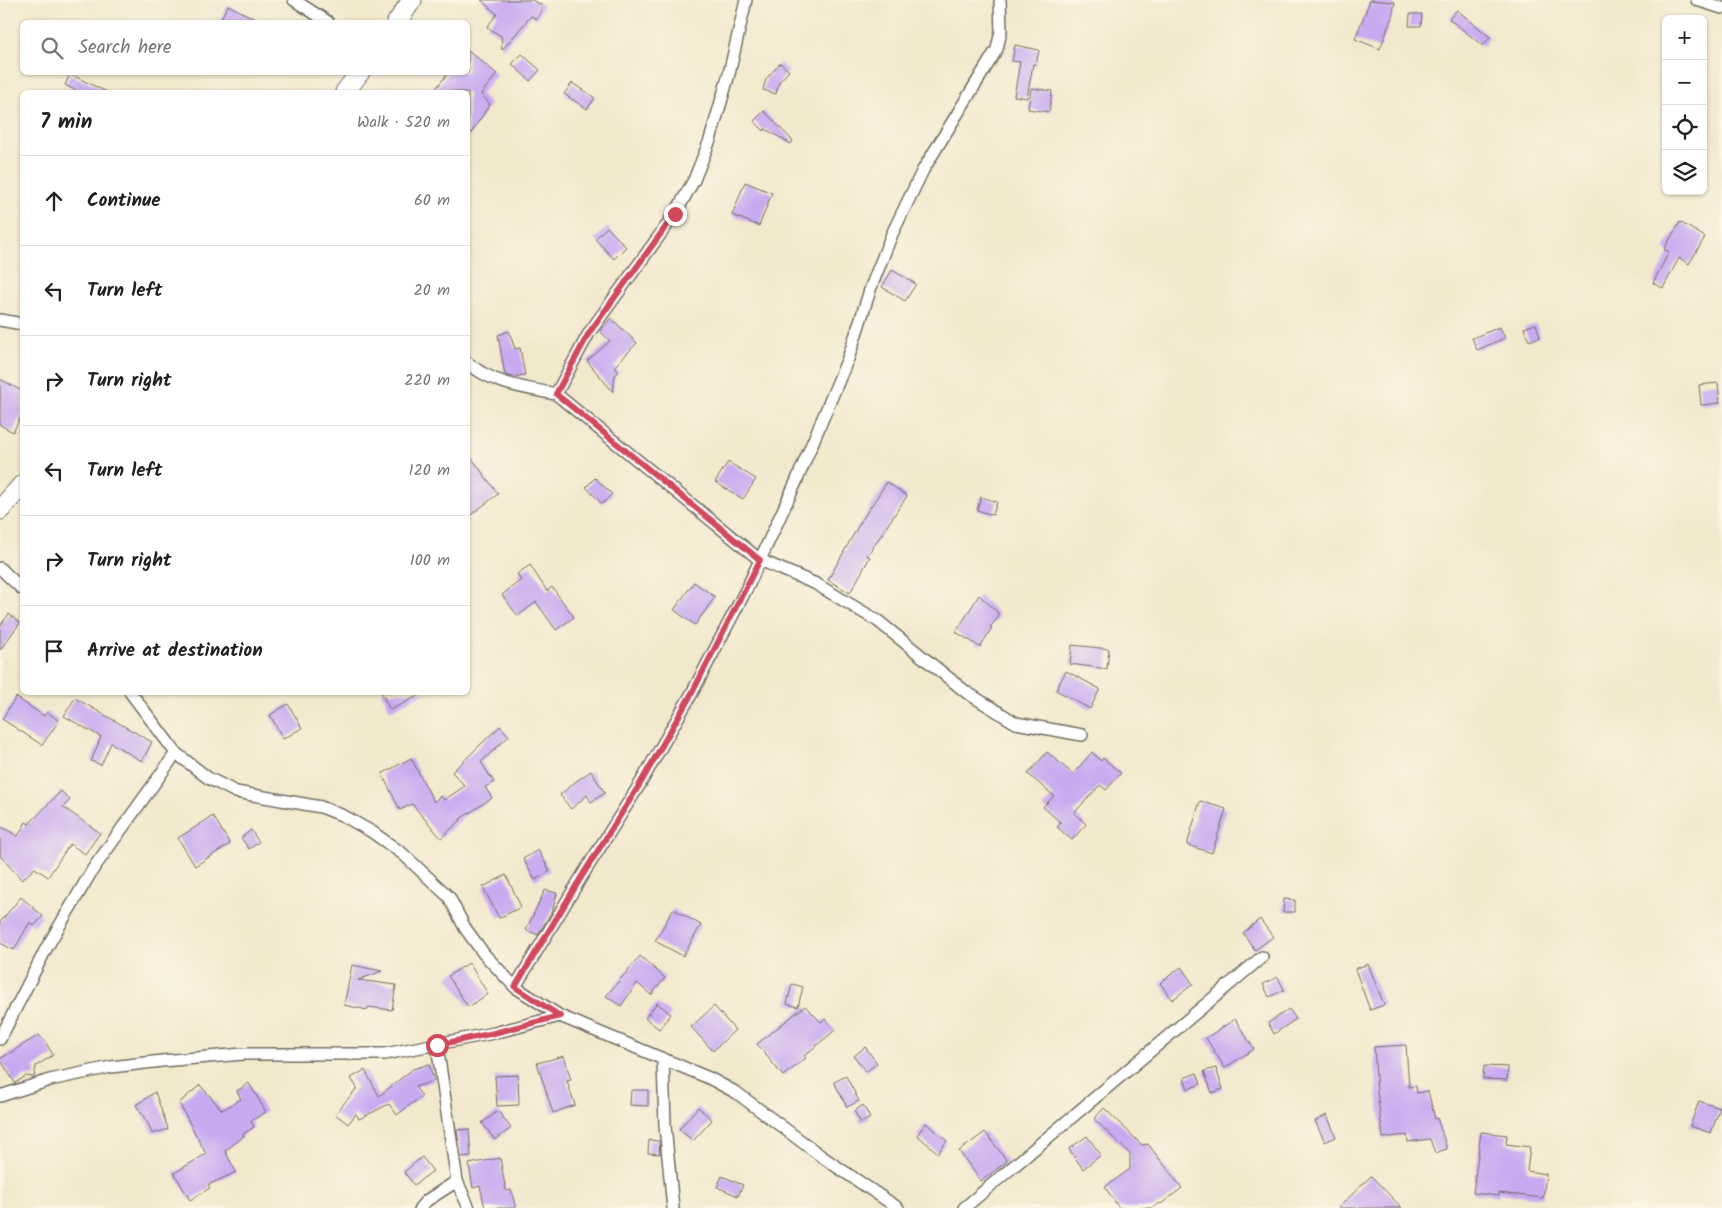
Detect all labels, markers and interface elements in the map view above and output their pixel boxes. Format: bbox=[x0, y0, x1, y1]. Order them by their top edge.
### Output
map controls bbox=[1662, 15, 1707, 195]
button: + bbox=[1662, 15, 1707, 60]
search box bbox=[20, 20, 470, 75]
text: Search here bbox=[78, 33, 172, 63]
icon: search bbox=[38, 34, 66, 62]
button: − bbox=[1662, 60, 1707, 105]
button: locate bbox=[1662, 105, 1707, 150]
text: 7 min bbox=[40, 106, 92, 139]
text: Walk · 520 m bbox=[357, 110, 450, 135]
button: layers bbox=[1662, 150, 1707, 195]
text: Continue bbox=[87, 186, 160, 216]
icon: ahead bbox=[40, 187, 68, 215]
text: 60 m bbox=[414, 188, 450, 213]
route end bbox=[664, 203, 687, 226]
text: Turn left bbox=[87, 276, 162, 306]
icon: left bbox=[40, 277, 68, 305]
text: 20 m bbox=[414, 278, 450, 303]
text: Turn right bbox=[87, 366, 172, 396]
icon: right bbox=[40, 367, 68, 395]
text: 220 m bbox=[404, 368, 450, 393]
text: Turn left bbox=[87, 456, 162, 486]
icon: left bbox=[40, 457, 68, 485]
text: 120 m bbox=[409, 458, 450, 483]
text: Turn right bbox=[87, 546, 172, 576]
icon: right bbox=[40, 547, 68, 575]
text: 100 m bbox=[410, 548, 450, 573]
text: Arrive at destination bbox=[87, 636, 263, 666]
icon: arrive bbox=[40, 637, 68, 665]
route start bbox=[426, 1034, 449, 1057]

